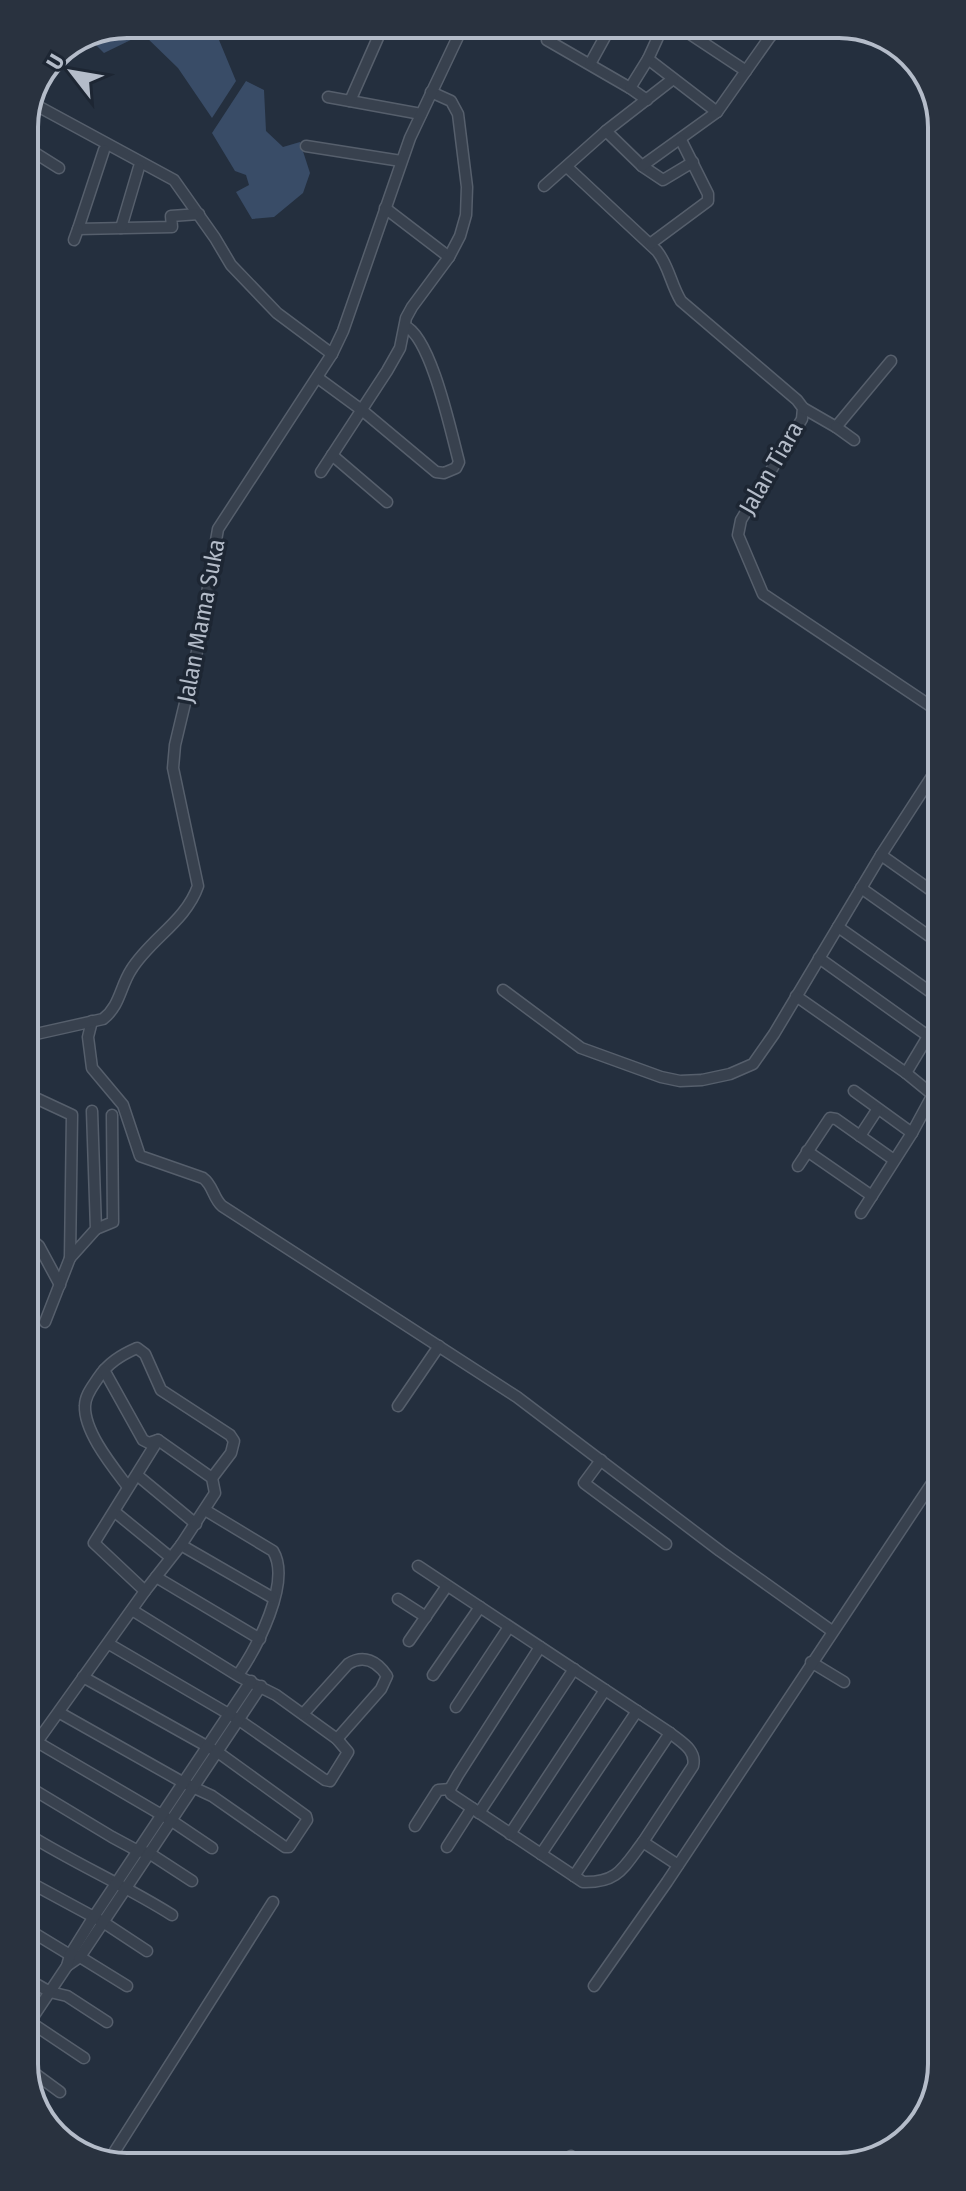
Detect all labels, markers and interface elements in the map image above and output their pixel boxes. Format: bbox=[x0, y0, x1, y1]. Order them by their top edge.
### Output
north arrow bbox=[32, 32, 112, 112]
text: U bbox=[40, 49, 70, 74]
street label: Jalan Tiara bbox=[733, 417, 809, 519]
street label: Jalan Mama Suka bbox=[171, 537, 231, 705]

